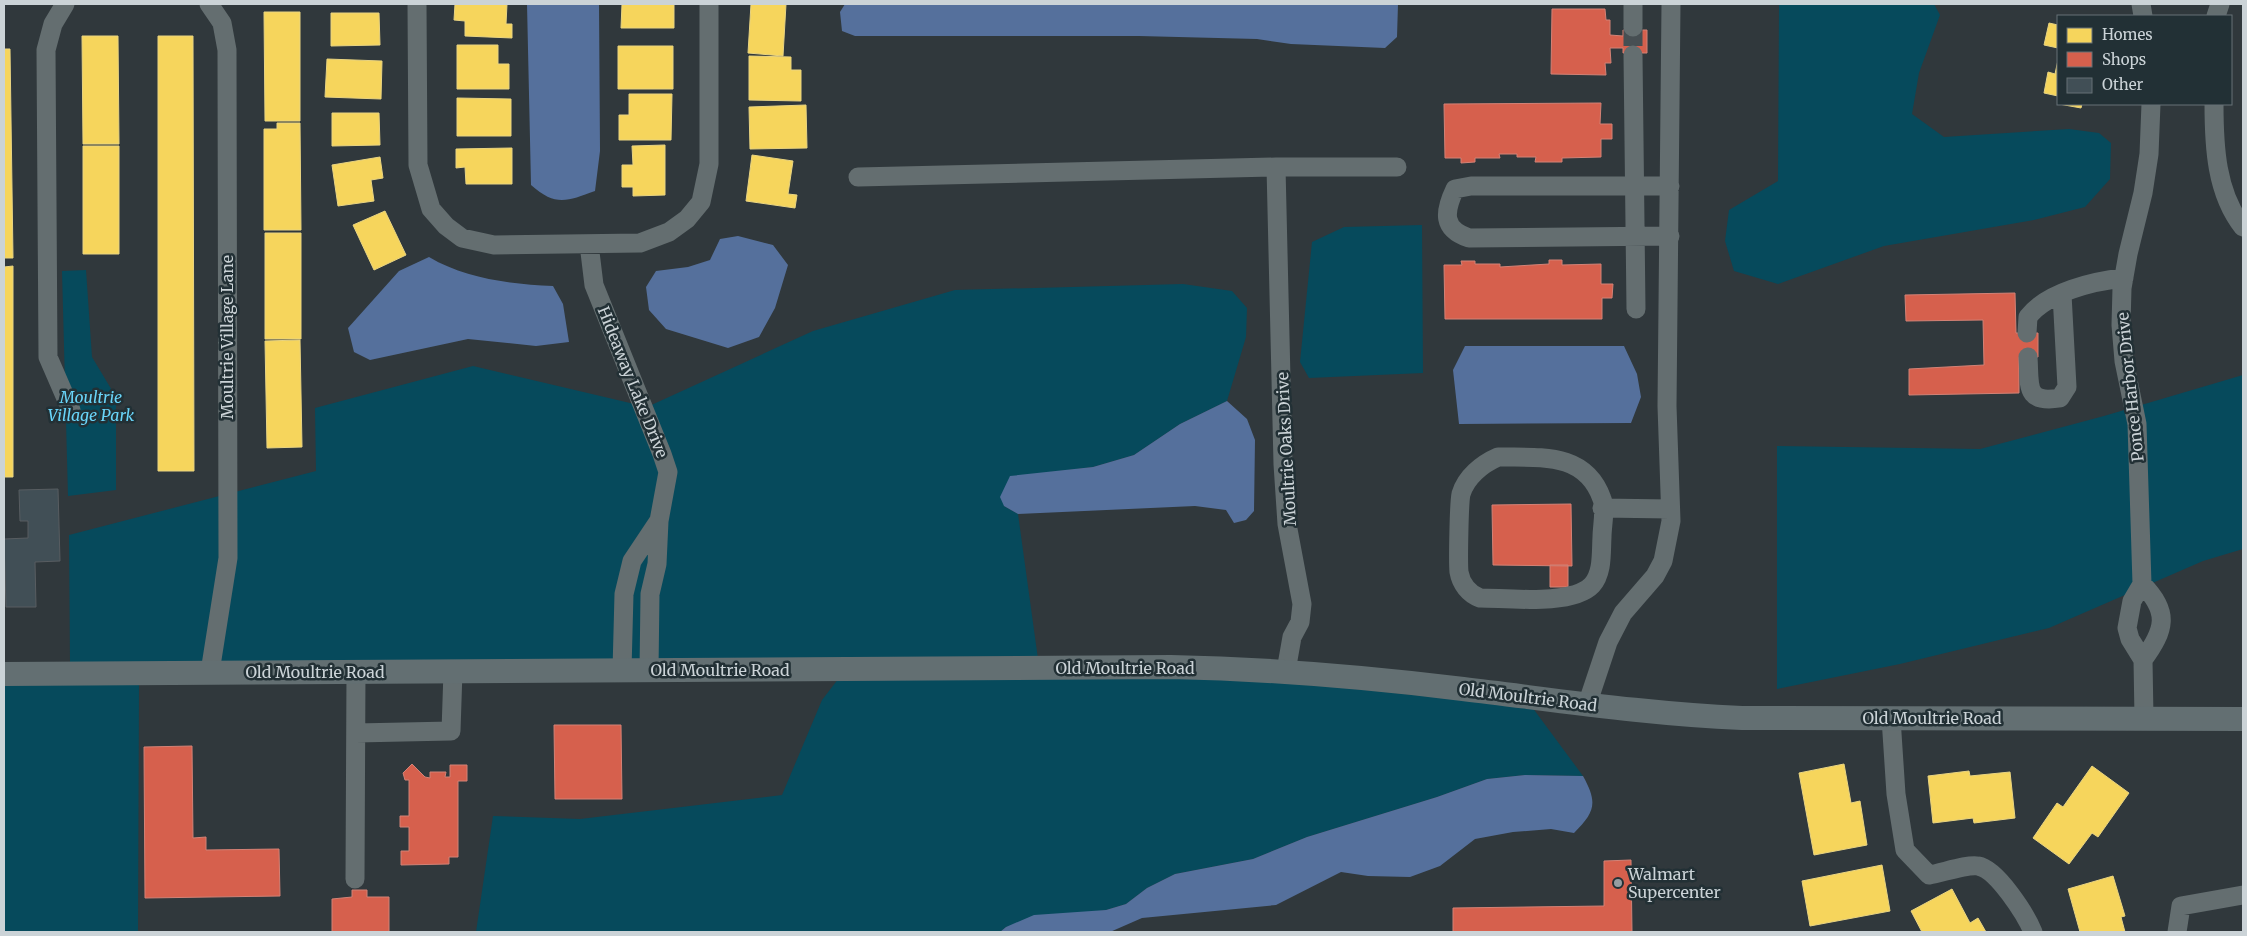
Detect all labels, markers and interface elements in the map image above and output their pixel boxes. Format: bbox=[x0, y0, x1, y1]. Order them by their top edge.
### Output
legend bbox=[2057, 15, 2232, 105]
text: Homes bbox=[2102, 25, 2153, 44]
text: Shops bbox=[2102, 50, 2146, 69]
text: Other bbox=[2102, 75, 2144, 94]
street label: Moultrie Village Lane bbox=[217, 255, 237, 419]
street label: Hideaway Lake Drive bbox=[593, 303, 673, 461]
street label: Ponce Harbor Drive bbox=[2112, 311, 2148, 463]
street label: Moultrie Oaks Drive bbox=[1272, 372, 1300, 526]
park label: Moultrie Village Park bbox=[48, 387, 135, 425]
street label: Old Moultrie Road bbox=[1055, 658, 1195, 678]
street label: Old Moultrie Road bbox=[650, 660, 790, 680]
street label: Old Moultrie Road bbox=[245, 662, 385, 682]
street label: Old Moultrie Road bbox=[1458, 679, 1599, 715]
street label: Old Moultrie Road bbox=[1862, 708, 2002, 728]
place label: Walmart Supercenter bbox=[1627, 864, 1721, 902]
marker: Walmart Supercenter bbox=[1612, 877, 1624, 889]

